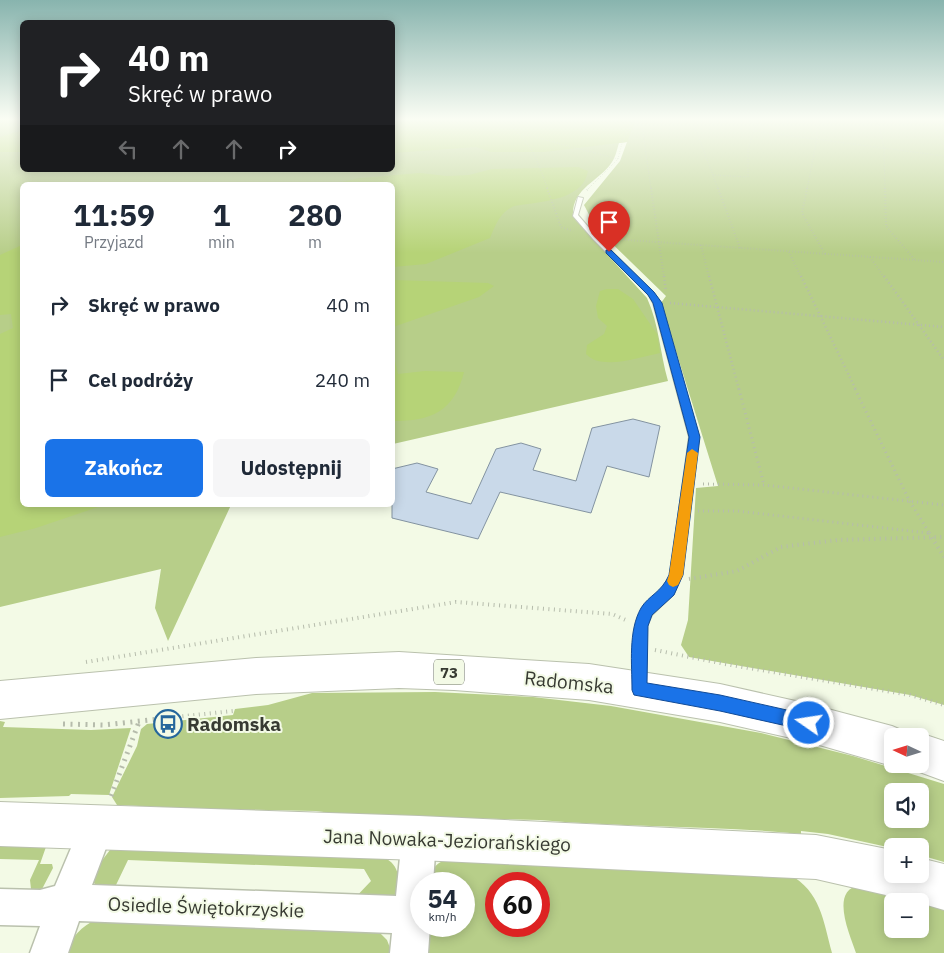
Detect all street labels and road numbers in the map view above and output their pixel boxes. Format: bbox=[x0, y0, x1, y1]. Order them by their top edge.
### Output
road number: 73 bbox=[434, 660, 464, 684]
street label: Radomska bbox=[523, 665, 615, 699]
street label: Jana Nowaka-Jeziorańskiego bbox=[323, 824, 571, 856]
street label: Osiedle Świętokrzyskie bbox=[107, 892, 305, 922]

